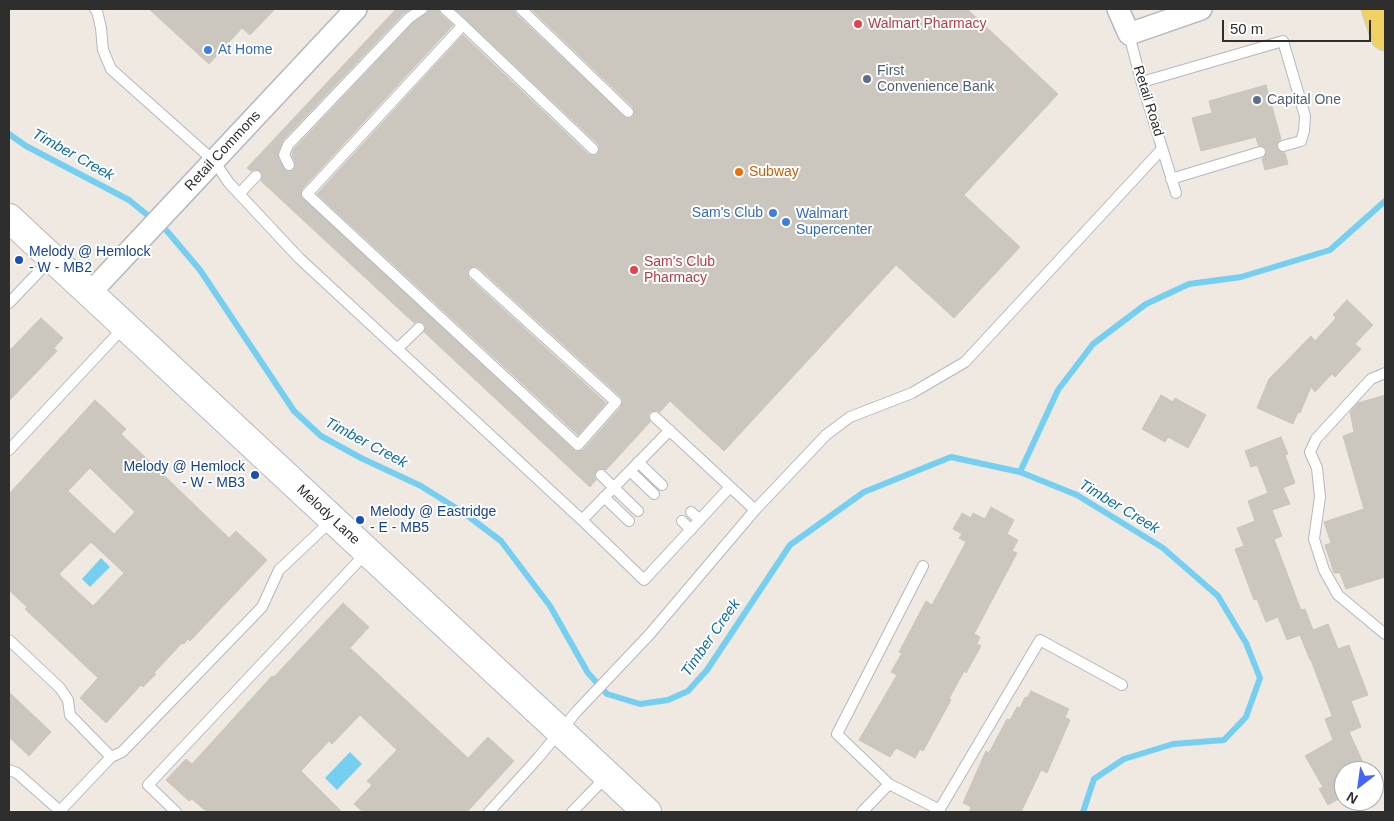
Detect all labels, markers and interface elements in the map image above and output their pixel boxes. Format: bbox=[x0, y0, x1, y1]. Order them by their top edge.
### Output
scale bar bbox=[1224, 10, 1373, 42]
place label: Walmart Pharmacy bbox=[868, 16, 987, 32]
marker: Walmart Pharmacy bbox=[852, 18, 864, 30]
text: 50 m bbox=[1230, 20, 1263, 37]
place label: At Home bbox=[218, 42, 272, 58]
marker: At Home bbox=[202, 44, 214, 56]
place label: First Convenience Bank bbox=[877, 63, 995, 95]
street label: Retail Road bbox=[1129, 64, 1167, 138]
marker: First Convenience Bank bbox=[861, 73, 873, 85]
place label: Capital One bbox=[1267, 92, 1341, 108]
marker: Capital One bbox=[1251, 94, 1263, 106]
street label: Retail Commons bbox=[182, 107, 264, 195]
water label: Timber Creek bbox=[29, 125, 117, 185]
place label: Subway bbox=[749, 164, 799, 180]
marker: Subway bbox=[733, 166, 745, 178]
place label: Sam's Club bbox=[692, 205, 763, 221]
place label: Walmart Supercenter bbox=[796, 206, 872, 238]
marker: Sam's Club bbox=[767, 207, 779, 219]
marker: Walmart Supercenter bbox=[780, 216, 792, 228]
place label: Melody @ Hemlock - W - MB2 bbox=[29, 244, 151, 276]
marker: Melody @ Hemlock - W - MB2 bbox=[13, 254, 25, 266]
place label: Sam's Club Pharmacy bbox=[644, 254, 715, 286]
marker: Sam's Club Pharmacy bbox=[628, 264, 640, 276]
water label: Timber Creek bbox=[322, 414, 410, 472]
place label: Melody @ Hemlock - W - MB3 bbox=[123, 459, 245, 492]
marker: Melody @ Hemlock - W - MB3 bbox=[249, 469, 261, 481]
water label: Timber Creek bbox=[1075, 476, 1163, 538]
street label: Melody Lane bbox=[293, 482, 363, 548]
place label: Melody @ Eastridge - E - MB5 bbox=[370, 504, 496, 536]
marker: Melody @ Eastridge - E - MB5 bbox=[354, 514, 366, 526]
water label: Timber Creek bbox=[678, 596, 744, 680]
north arrow bbox=[1334, 761, 1384, 811]
text: N bbox=[1344, 789, 1360, 808]

